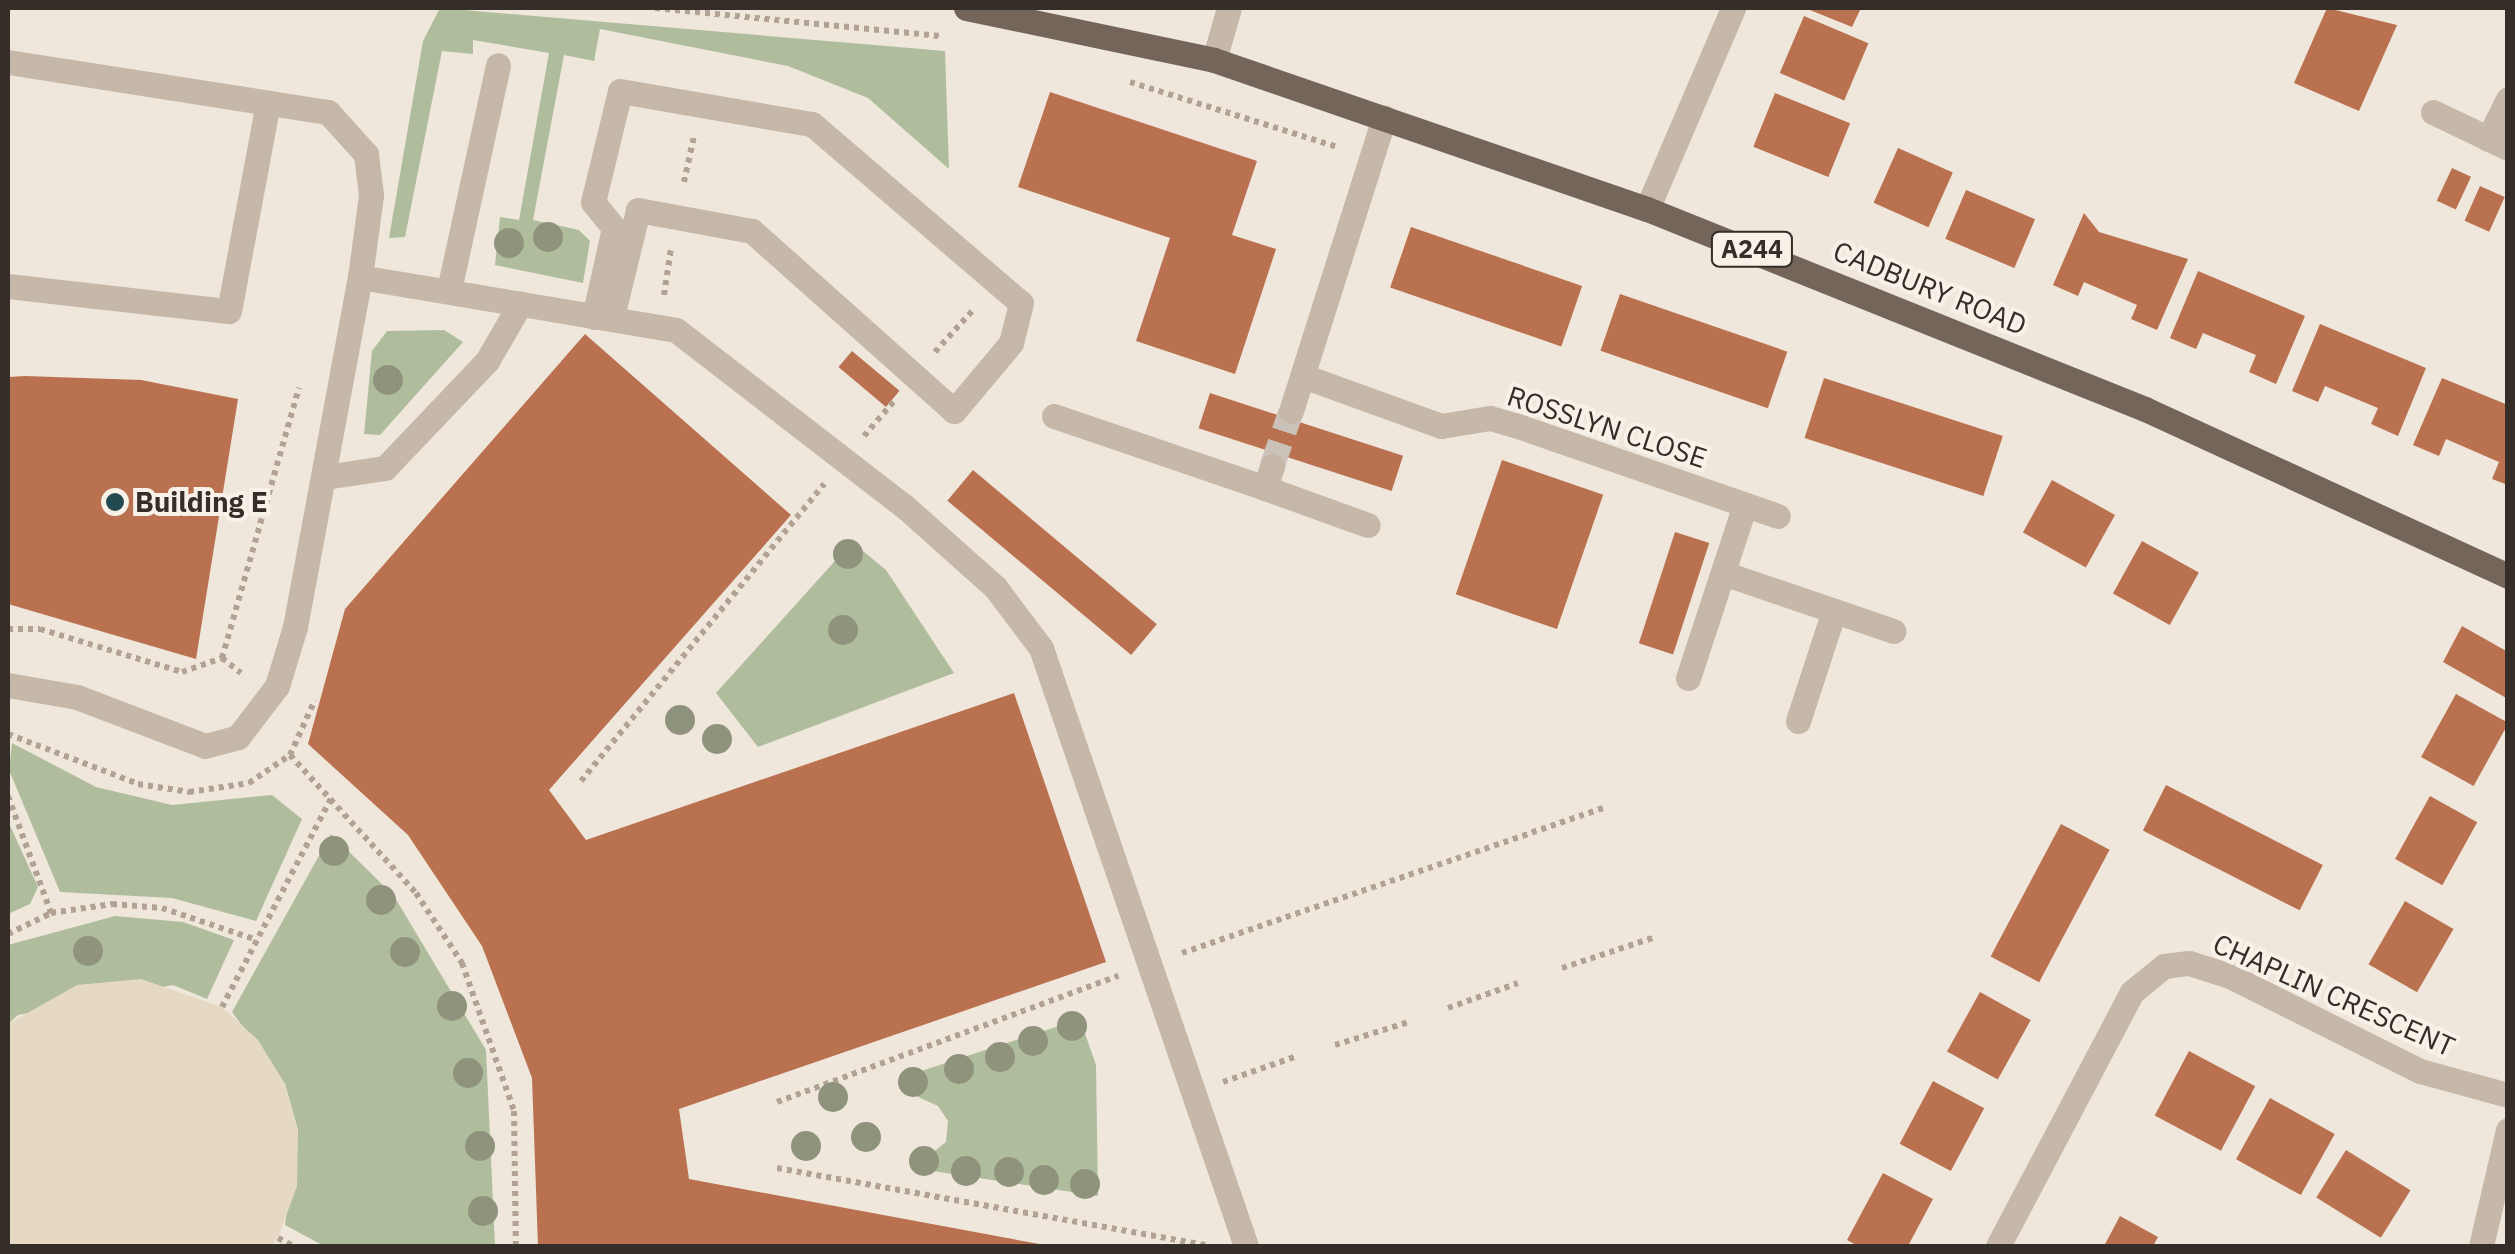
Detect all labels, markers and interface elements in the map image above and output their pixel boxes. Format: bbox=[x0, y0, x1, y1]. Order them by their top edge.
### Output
road number: A244 bbox=[1710, 229, 1794, 269]
street label: CADBURY ROAD bbox=[1829, 234, 2031, 342]
street label: ROSSLYN CLOSE bbox=[1503, 379, 1711, 475]
place label: Building E bbox=[135, 485, 268, 519]
marker: Building E bbox=[104, 491, 126, 513]
street label: CHAPLIN CRESCENT bbox=[2208, 927, 2460, 1063]

